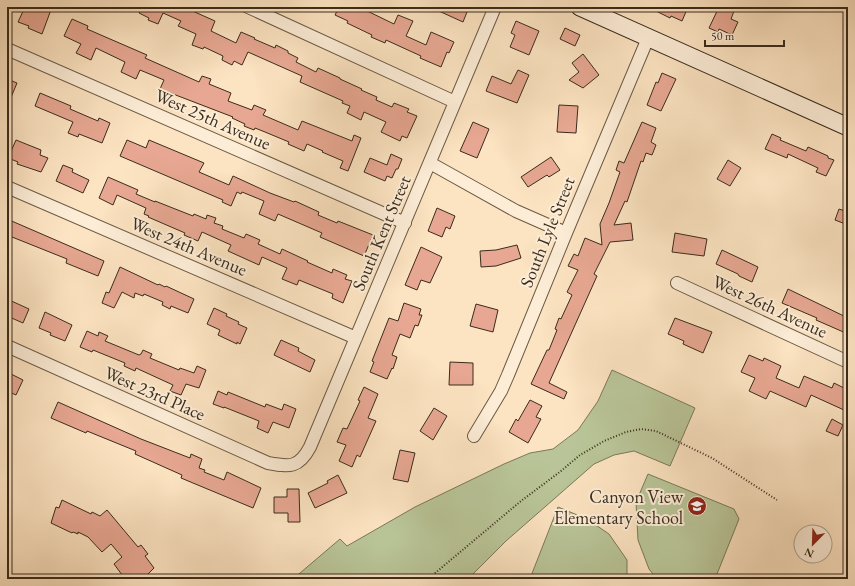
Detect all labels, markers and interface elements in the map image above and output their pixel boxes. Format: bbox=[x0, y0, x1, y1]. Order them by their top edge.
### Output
scale bar bbox=[705, 22, 784, 48]
text: 50 m bbox=[711, 28, 735, 44]
street label: West 25th Avenue bbox=[152, 83, 274, 155]
street label: South Kent Street bbox=[346, 172, 416, 294]
street label: South Lyle Street bbox=[514, 173, 580, 291]
street label: West 24th Avenue bbox=[127, 211, 251, 281]
street label: West 26th Avenue bbox=[709, 269, 831, 343]
street label: West 23rd Place bbox=[101, 360, 209, 426]
place label: Canyon View Elementary School bbox=[554, 485, 684, 529]
school or university icon: Canyon View Elementary School bbox=[686, 495, 708, 517]
north arrow bbox=[793, 524, 833, 564]
text: N bbox=[802, 545, 816, 561]

